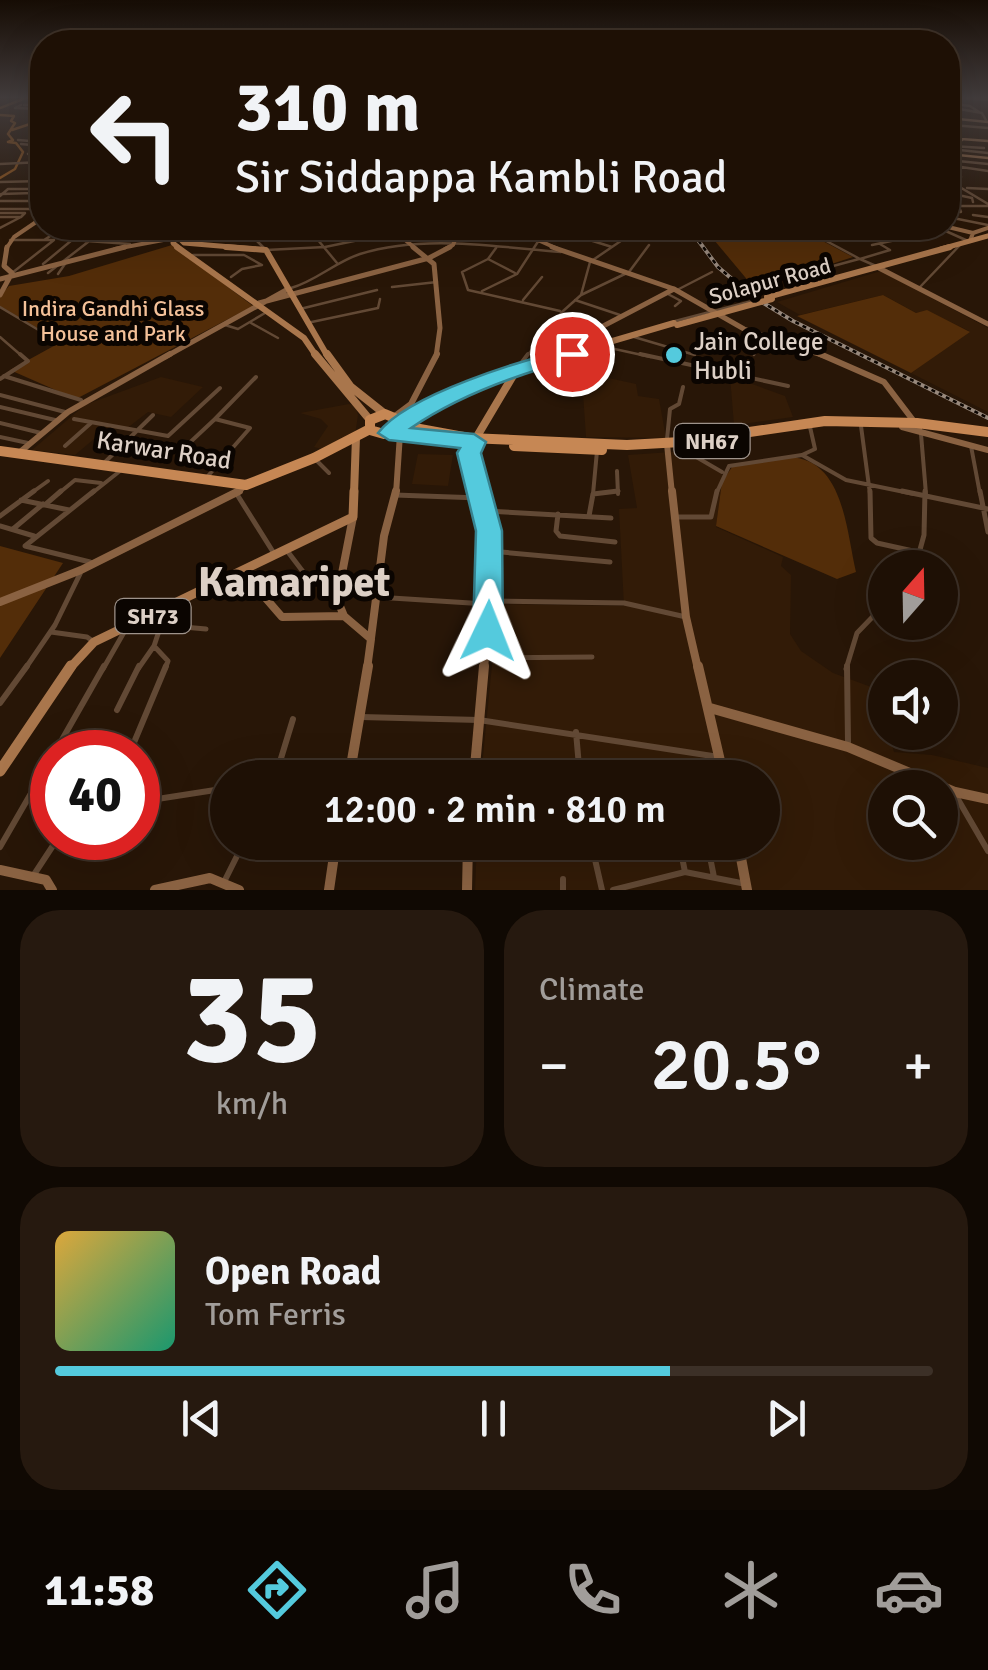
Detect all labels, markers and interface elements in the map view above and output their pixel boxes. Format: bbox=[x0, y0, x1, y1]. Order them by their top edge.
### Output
text: 310 m bbox=[235, 64, 420, 150]
icon: left bbox=[70, 70, 200, 200]
text: Sir Siddappa Kambli Road bbox=[235, 150, 727, 205]
street label: Solapur Road bbox=[706, 252, 834, 310]
park label: Indira Gandhi Glass House and Park bbox=[22, 295, 204, 347]
pin bbox=[530, 312, 615, 397]
place label: Jain College Hubli bbox=[694, 326, 823, 386]
icon: arrive bbox=[545, 327, 600, 382]
marker: Jain College Hubli bbox=[663, 344, 685, 366]
street label: Karwar Road bbox=[94, 424, 234, 476]
road number: NH67 bbox=[674, 424, 750, 458]
north arrow bbox=[868, 550, 958, 640]
map controls bbox=[868, 550, 958, 860]
district label: Kamaripet bbox=[198, 557, 390, 608]
position arrow bbox=[436, 579, 540, 683]
road number: SH73 bbox=[116, 599, 190, 633]
button: sound bbox=[868, 660, 958, 750]
speed limit sign: 40 bbox=[30, 730, 160, 860]
button: search bbox=[868, 770, 958, 860]
text: 12:00 · 2 min · 810 m bbox=[324, 786, 666, 833]
text: 35 bbox=[182, 939, 322, 1099]
text: Climate bbox=[539, 970, 645, 1009]
text: 20.5° bbox=[650, 1018, 822, 1111]
text: − bbox=[539, 1032, 569, 1100]
text: + bbox=[903, 1032, 933, 1100]
text: km/h bbox=[216, 1084, 288, 1123]
text: Open Road bbox=[205, 1248, 381, 1295]
text: Tom Ferris bbox=[205, 1295, 346, 1334]
icon: previous bbox=[174, 1391, 229, 1446]
icon: pause bbox=[466, 1391, 521, 1446]
icon: next bbox=[759, 1391, 814, 1446]
icon: directions bbox=[242, 1555, 312, 1625]
icon: music bbox=[400, 1555, 470, 1625]
icon: phone bbox=[558, 1555, 628, 1625]
icon: climate bbox=[716, 1555, 786, 1625]
icon: car bbox=[874, 1555, 944, 1625]
text: 11:58 bbox=[44, 1563, 154, 1618]

